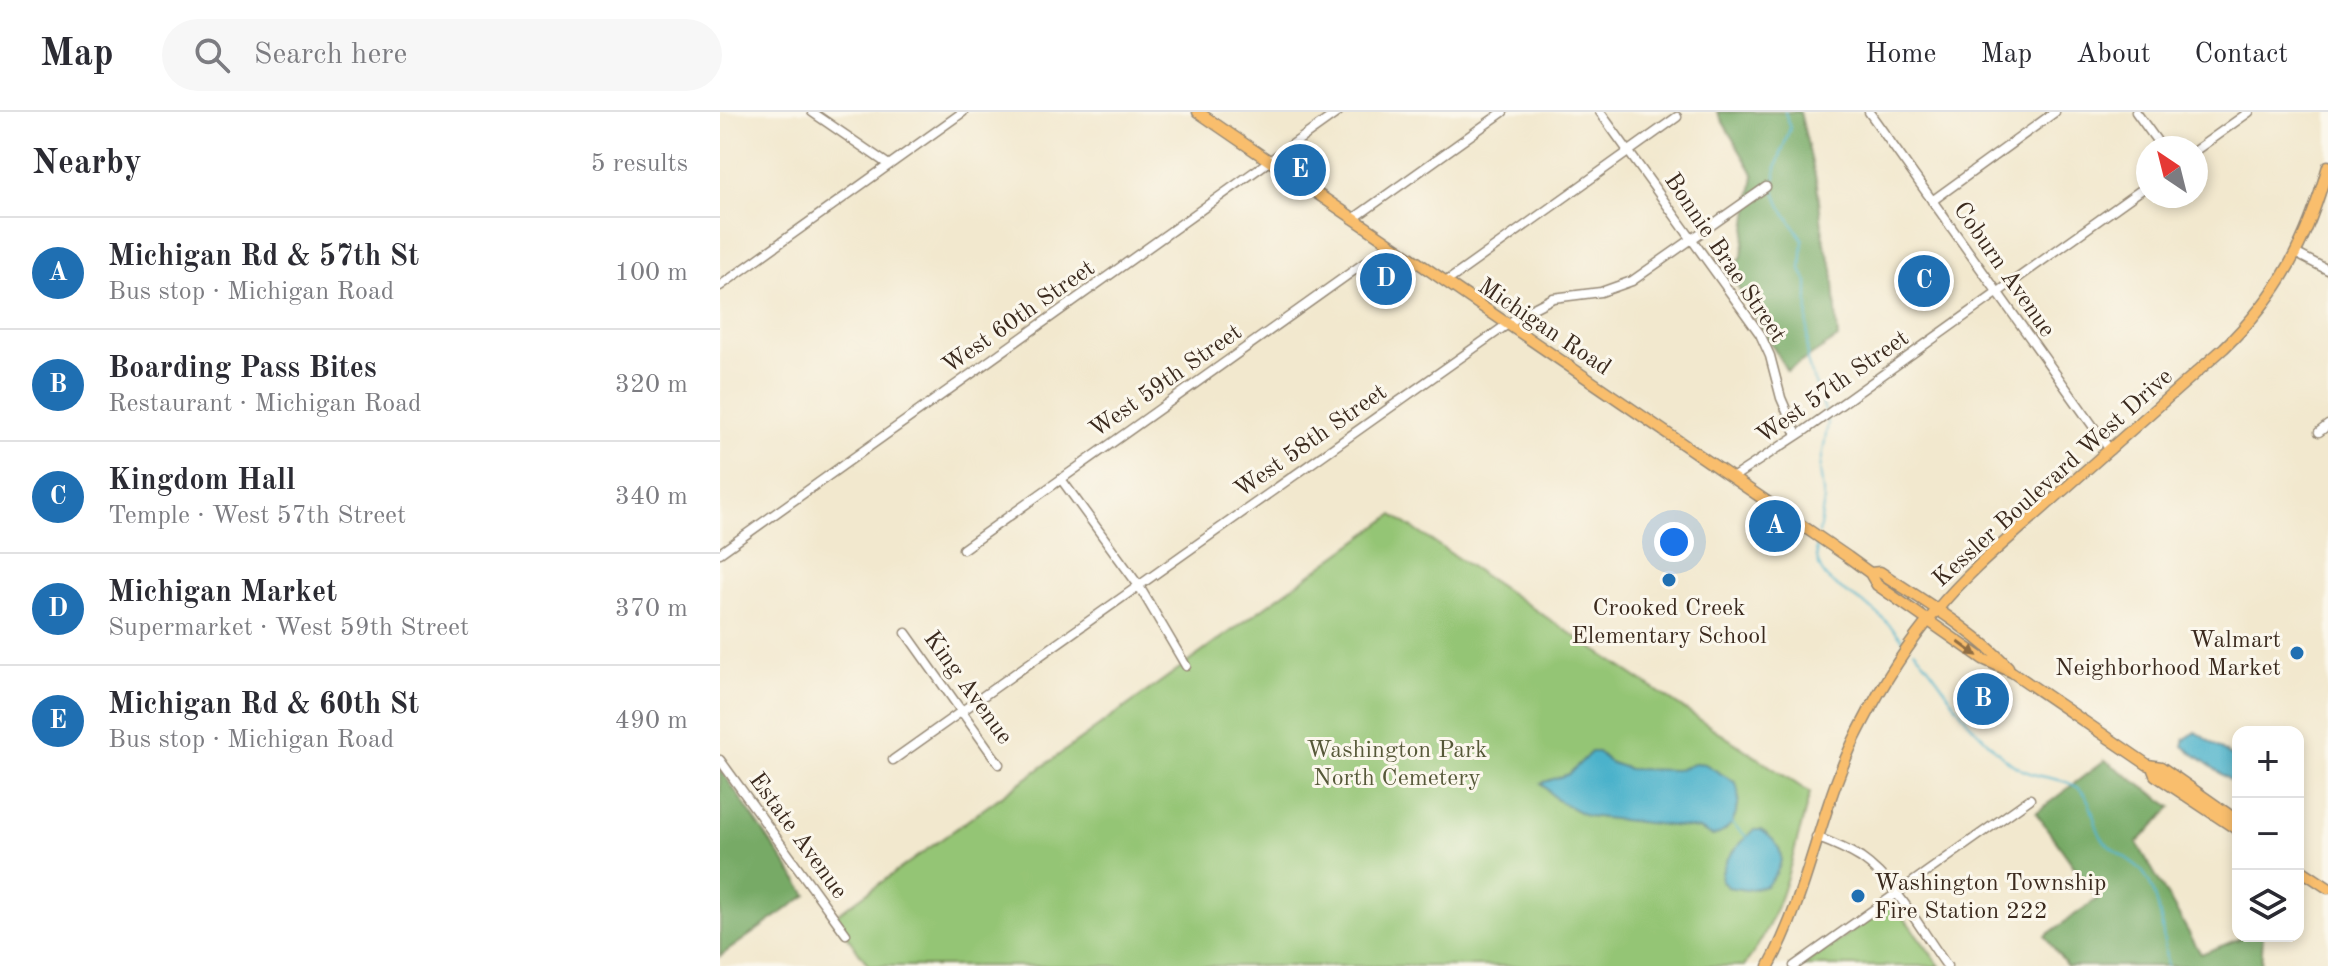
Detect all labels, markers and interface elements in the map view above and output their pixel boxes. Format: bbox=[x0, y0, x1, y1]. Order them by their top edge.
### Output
search box bbox=[162, 19, 722, 91]
icon: search bbox=[190, 33, 234, 77]
text: Map bbox=[40, 36, 114, 74]
text: Search here bbox=[254, 40, 407, 70]
text: Home bbox=[1865, 41, 1936, 69]
text: Map bbox=[1980, 41, 2032, 69]
text: About bbox=[2076, 41, 2151, 69]
text: Contact bbox=[2195, 41, 2288, 69]
north arrow bbox=[2136, 136, 2208, 208]
pin: E bbox=[1274, 140, 1326, 200]
text: Nearby bbox=[32, 147, 142, 181]
text: 5 results bbox=[590, 151, 688, 177]
street label: Bonnie Brae Street bbox=[1659, 169, 1790, 347]
street label: Coburn Avenue bbox=[1948, 198, 2059, 342]
text: Michigan Rd & 57th St bbox=[108, 242, 419, 272]
pin: D bbox=[1360, 249, 1412, 309]
pin: C bbox=[1898, 251, 1950, 311]
street label: West 60th Street bbox=[939, 256, 1100, 379]
text: A bbox=[48, 260, 68, 286]
text: 100 m bbox=[615, 260, 688, 286]
street label: Michigan Road bbox=[1473, 274, 1615, 381]
text: Bus stop · Michigan Road bbox=[108, 279, 394, 305]
street label: West 59th Street bbox=[1086, 320, 1247, 443]
street label: West 57th Street bbox=[1753, 326, 1914, 449]
text: Boarding Pass Bites bbox=[108, 354, 377, 384]
street label: Kessler Boulevard West Drive bbox=[1929, 365, 2178, 592]
text: B bbox=[49, 372, 67, 398]
text: 320 m bbox=[615, 372, 688, 398]
street label: West 58th Street bbox=[1231, 380, 1392, 503]
text: Restaurant · Michigan Road bbox=[108, 391, 422, 417]
text: Kingdom Hall bbox=[108, 466, 295, 496]
text: C bbox=[49, 484, 67, 510]
text: 340 m bbox=[615, 484, 688, 510]
pin: A bbox=[1749, 496, 1801, 556]
text: Temple · West 57th Street bbox=[108, 503, 406, 529]
your location bbox=[1654, 522, 1694, 562]
marker: Crooked Creek Elementary School bbox=[1660, 571, 1678, 589]
text: Michigan Market bbox=[108, 578, 337, 608]
text: D bbox=[48, 596, 68, 622]
text: 370 m bbox=[615, 596, 688, 622]
place label: Crooked Creek Elementary School bbox=[1571, 597, 1767, 649]
text: Supermarket · West 59th Street bbox=[108, 615, 469, 641]
street label: King Avenue bbox=[918, 627, 1016, 749]
place label: Walmart Neighborhood Market bbox=[2055, 629, 2281, 681]
one-way arrow bbox=[1958, 641, 1979, 656]
marker: Walmart Neighborhood Market bbox=[2288, 644, 2306, 662]
pin: B bbox=[1957, 669, 2009, 729]
text: Michigan Rd & 60th St bbox=[108, 690, 419, 720]
text: E bbox=[49, 708, 67, 734]
text: 490 m bbox=[615, 708, 688, 734]
map controls bbox=[2232, 726, 2304, 942]
button: + bbox=[2232, 726, 2304, 798]
text: Bus stop · Michigan Road bbox=[108, 727, 394, 753]
park label: Washington Park North Cemetery bbox=[1307, 739, 1487, 791]
street label: Estate Avenue bbox=[744, 769, 851, 904]
button: − bbox=[2232, 798, 2304, 870]
button: layers bbox=[2232, 870, 2304, 942]
place label: Washington Township Fire Station 222 bbox=[1874, 872, 2106, 924]
marker: Washington Township Fire Station 222 bbox=[1849, 887, 1867, 905]

